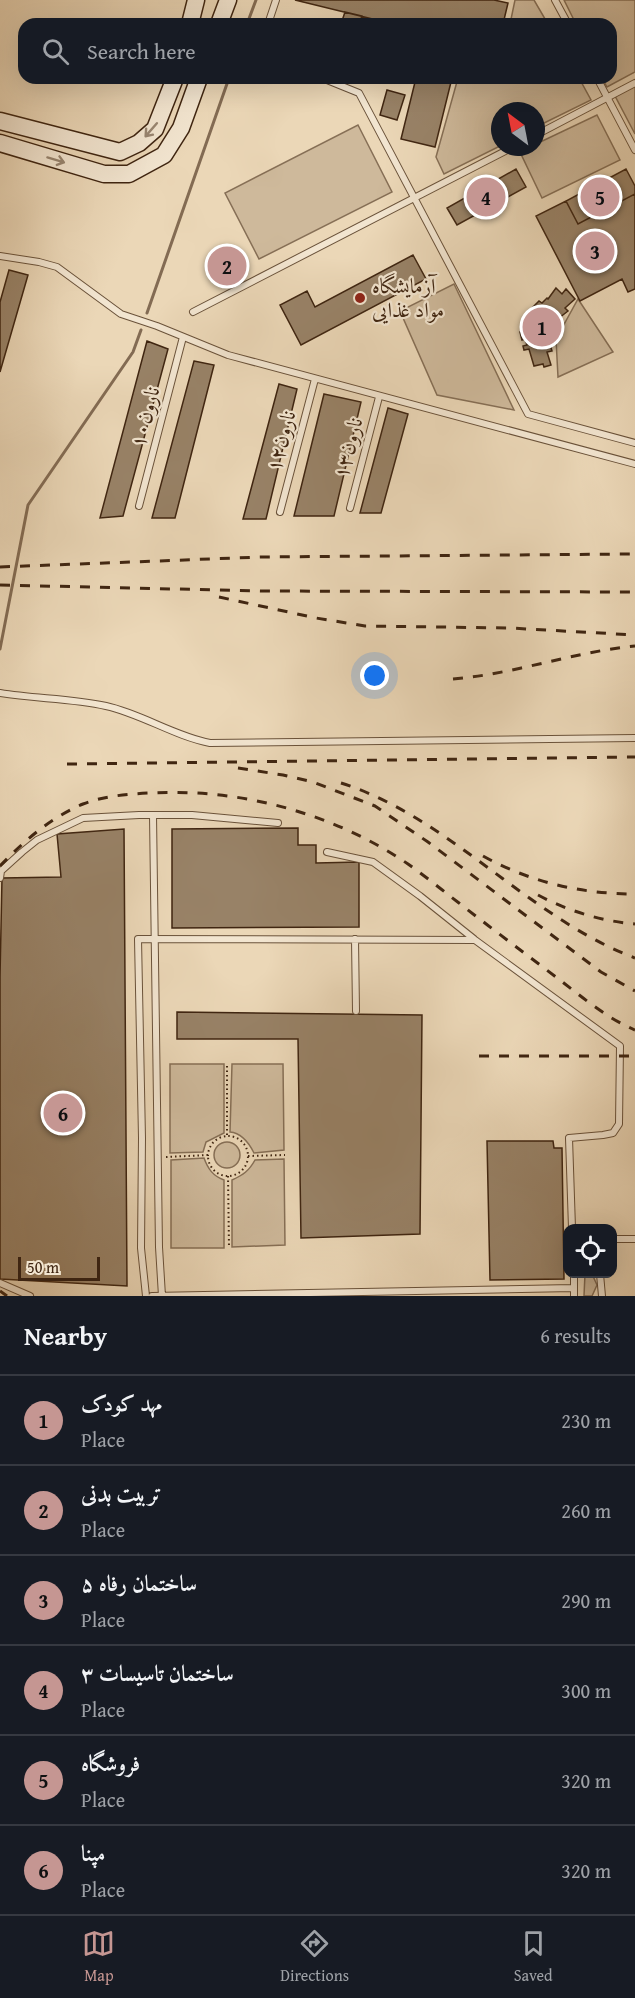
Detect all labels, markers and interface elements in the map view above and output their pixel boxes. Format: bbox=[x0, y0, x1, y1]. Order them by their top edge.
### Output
search box bbox=[18, 18, 617, 84]
icon: search bbox=[39, 35, 72, 68]
text: Search here bbox=[87, 35, 196, 67]
north arrow bbox=[491, 102, 545, 156]
one-way arrow bbox=[145, 122, 159, 138]
one-way arrow bbox=[46, 155, 65, 166]
pin: 4 bbox=[466, 174, 506, 220]
pin: 5 bbox=[580, 174, 620, 220]
pin: 3 bbox=[576, 228, 614, 274]
pin: 2 bbox=[208, 244, 246, 288]
place label: آزمایشگاه مواد غذایی bbox=[372, 270, 444, 325]
marker: آزمایشگاه مواد غذایی bbox=[353, 291, 367, 305]
pin: 1 bbox=[522, 304, 562, 350]
street label: نارون۱۰ bbox=[121, 383, 168, 451]
street label: نارون۱۲ bbox=[257, 407, 304, 475]
street label: نارون۱۳ bbox=[324, 414, 371, 482]
your location bbox=[360, 661, 389, 690]
pin: 6 bbox=[44, 1090, 82, 1136]
map controls bbox=[563, 1224, 617, 1278]
button: locate bbox=[563, 1224, 617, 1278]
scale bar bbox=[18, 1254, 100, 1282]
text: 50 m bbox=[27, 1255, 59, 1279]
text: Nearby bbox=[24, 1316, 107, 1355]
text: 6 results bbox=[540, 1321, 611, 1350]
text: مهد کودک bbox=[81, 1387, 162, 1419]
text: 1 bbox=[38, 1406, 49, 1435]
text: 230 m bbox=[561, 1406, 611, 1435]
text: Place bbox=[81, 1425, 125, 1454]
text: تربیت بدنی bbox=[81, 1477, 162, 1509]
text: 2 bbox=[38, 1496, 49, 1525]
text: 260 m bbox=[561, 1496, 611, 1525]
text: Place bbox=[81, 1515, 125, 1544]
text: ۵ ساختمان رفاه bbox=[81, 1567, 197, 1599]
text: 3 bbox=[38, 1586, 49, 1615]
text: 290 m bbox=[561, 1586, 611, 1615]
text: Place bbox=[81, 1605, 125, 1634]
text: ۳ ساختمان تاسیسات bbox=[81, 1657, 234, 1689]
text: 4 bbox=[38, 1676, 49, 1705]
text: 300 m bbox=[561, 1676, 611, 1705]
text: Place bbox=[81, 1695, 125, 1724]
text: فروشگاه bbox=[81, 1747, 140, 1779]
text: 5 bbox=[38, 1766, 49, 1795]
text: 320 m bbox=[561, 1766, 611, 1795]
text: Place bbox=[81, 1785, 125, 1814]
text: مپنا bbox=[81, 1837, 105, 1869]
text: 6 bbox=[38, 1856, 49, 1885]
text: 320 m bbox=[561, 1856, 611, 1885]
text: Place bbox=[81, 1875, 125, 1904]
tab: Map bbox=[82, 1927, 115, 1987]
tab: Directions bbox=[280, 1927, 349, 1987]
tab: Saved bbox=[514, 1927, 553, 1987]

